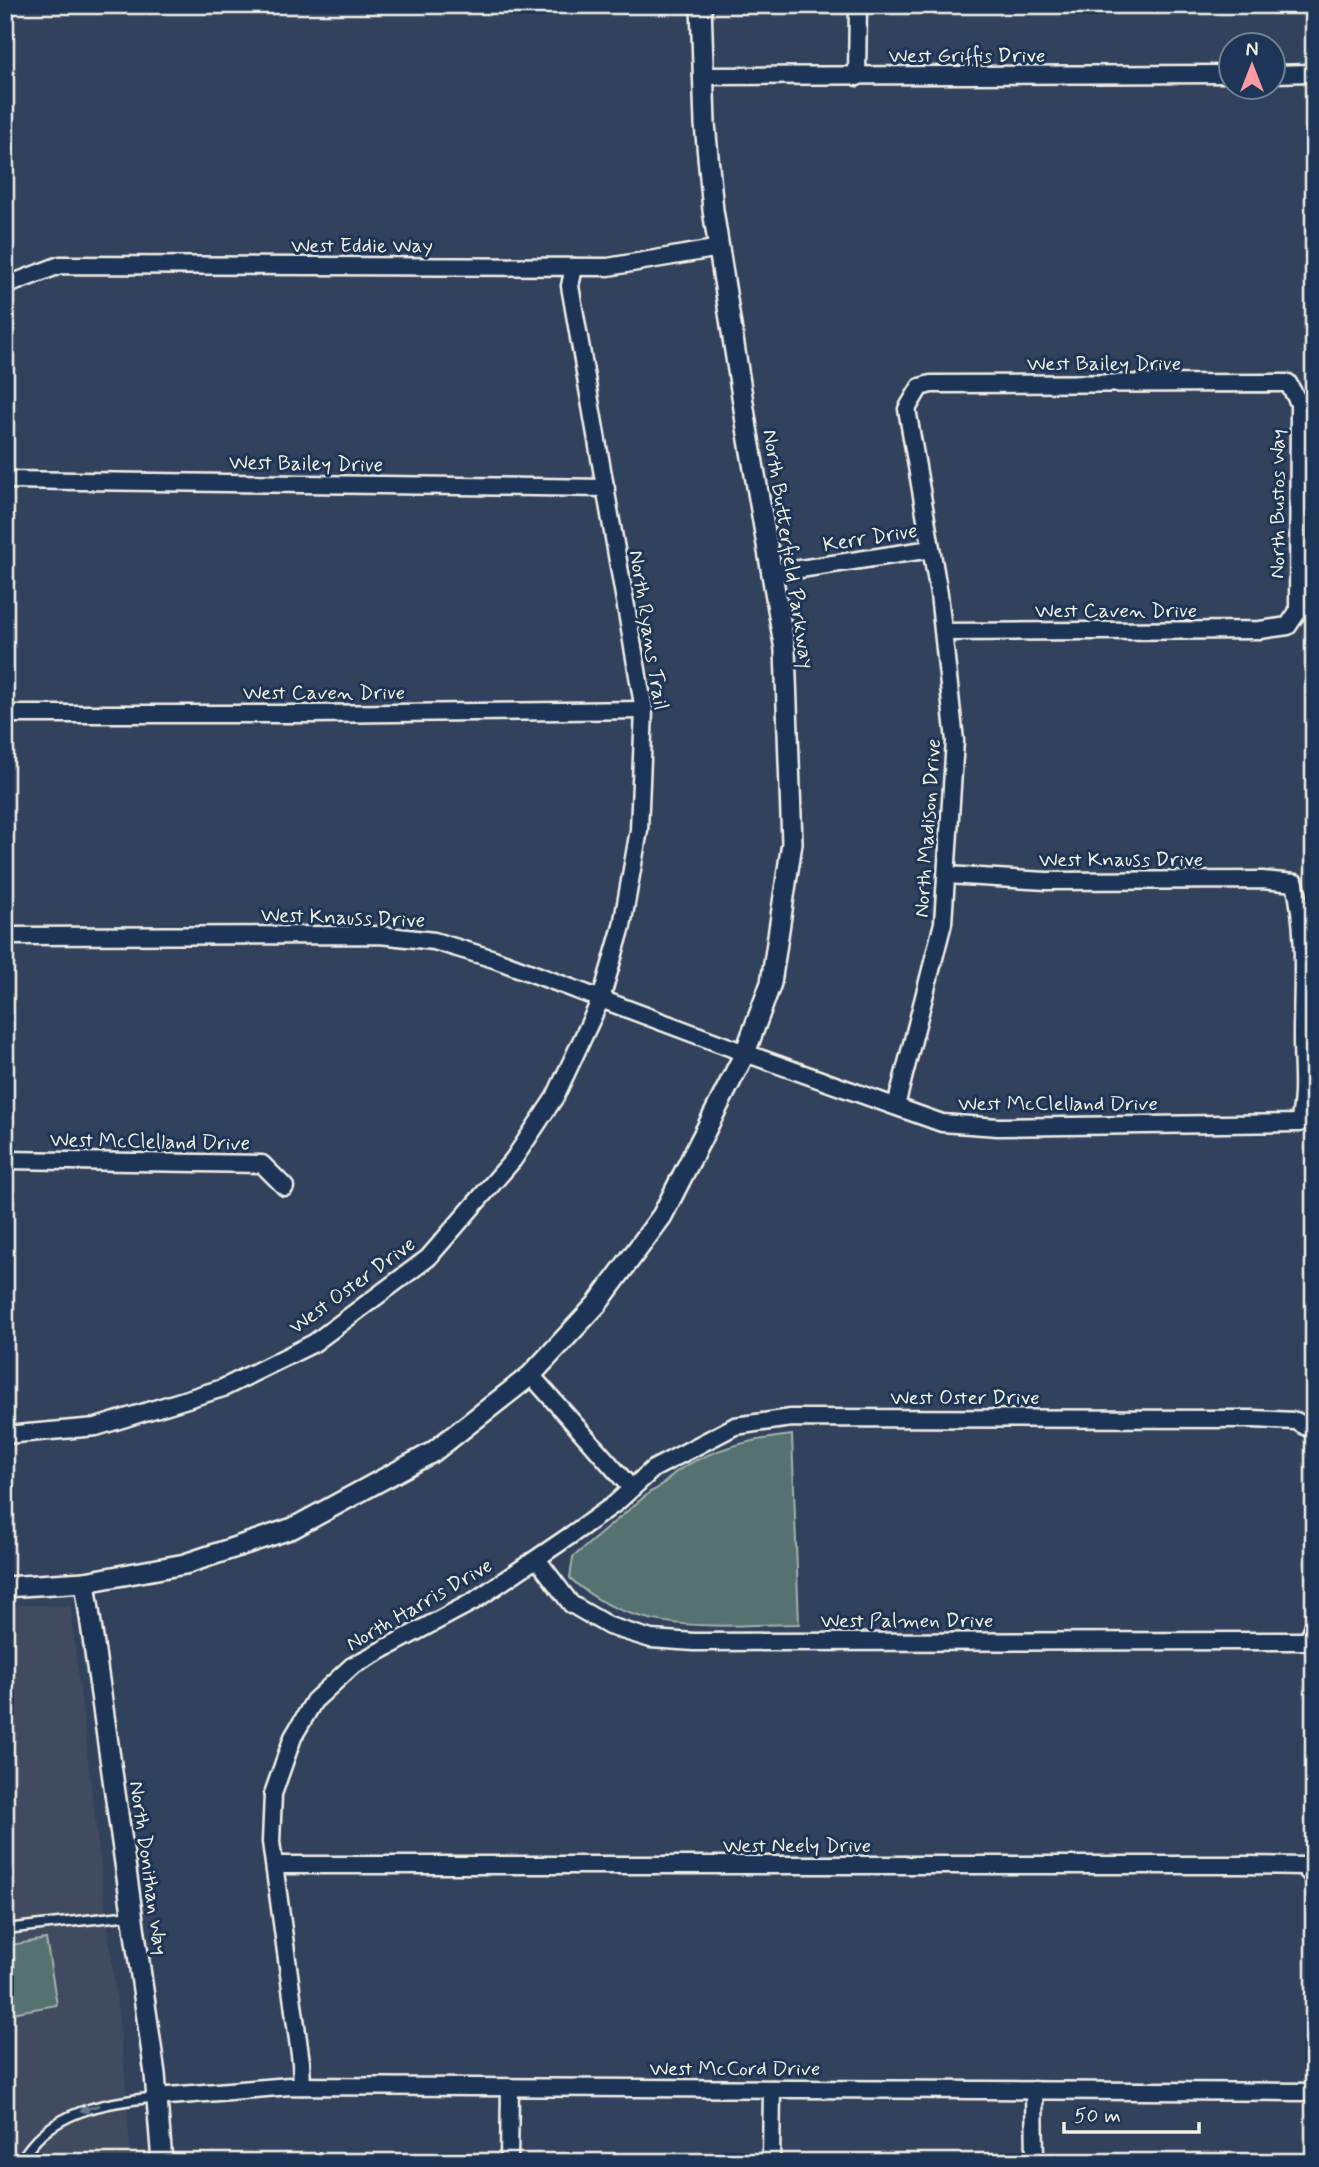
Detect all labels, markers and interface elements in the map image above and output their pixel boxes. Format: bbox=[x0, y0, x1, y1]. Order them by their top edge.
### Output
north arrow bbox=[1218, 32, 1288, 102]
text: N bbox=[1246, 38, 1258, 63]
street label: West Griffis Drive bbox=[889, 42, 1045, 70]
street label: West Eddie Way bbox=[291, 232, 433, 260]
street label: West Bailey Drive bbox=[1027, 350, 1181, 378]
street label: North Butterfield Parkway bbox=[755, 427, 821, 671]
street label: North Bustos Way bbox=[1264, 429, 1292, 579]
street label: West Bailey Drive bbox=[229, 449, 383, 479]
street label: Kerr Drive bbox=[821, 517, 920, 559]
street label: North Ryans Trail bbox=[622, 548, 674, 712]
street label: West Caven Drive bbox=[1035, 597, 1197, 625]
street label: West Caven Drive bbox=[243, 679, 405, 707]
street label: North Madison Drive bbox=[908, 738, 948, 919]
street label: West Knauss Drive bbox=[1039, 846, 1203, 874]
street label: West Knauss Drive bbox=[260, 901, 426, 935]
street label: West McClelland Drive bbox=[958, 1090, 1158, 1118]
street label: West McClelland Drive bbox=[50, 1126, 250, 1158]
street label: West Oster Drive bbox=[284, 1231, 421, 1341]
street label: West Oster Drive bbox=[890, 1384, 1040, 1412]
street label: North Harris Drive bbox=[341, 1552, 498, 1658]
street label: West Palmen Drive bbox=[821, 1607, 993, 1635]
street label: North Donithan Way bbox=[122, 1779, 174, 1957]
street label: West Neely Drive bbox=[723, 1832, 871, 1860]
street label: West McCord Drive bbox=[649, 2055, 821, 2083]
scale bar bbox=[1064, 2090, 1198, 2134]
text: 50 m bbox=[1074, 2102, 1121, 2130]
one-way arrow bbox=[80, 2104, 101, 2114]

